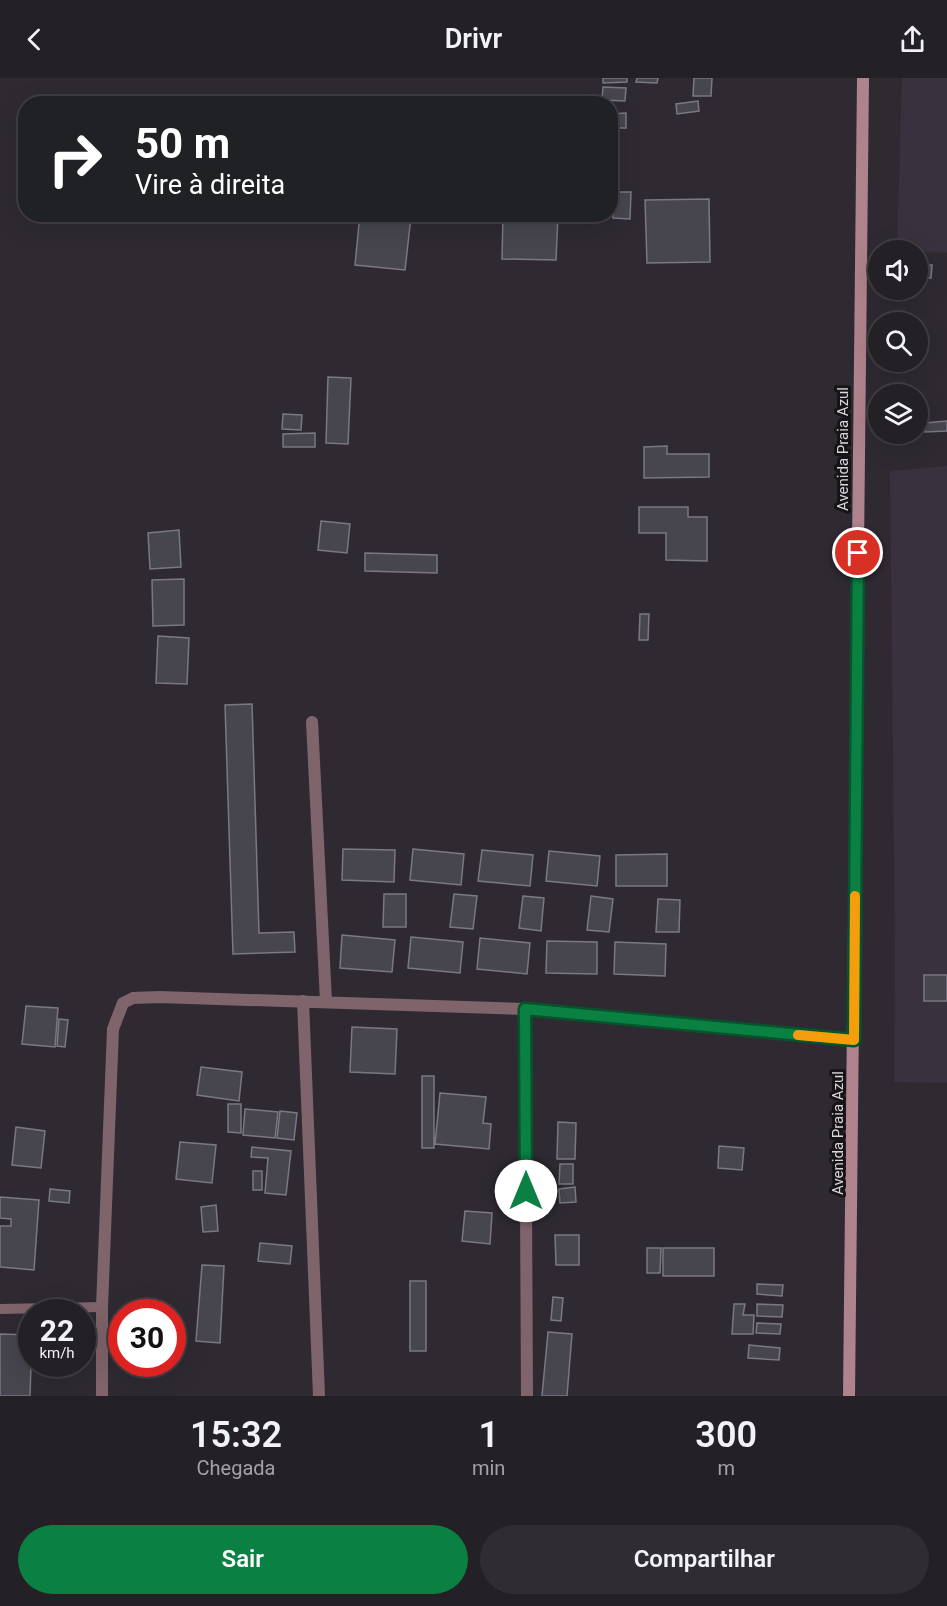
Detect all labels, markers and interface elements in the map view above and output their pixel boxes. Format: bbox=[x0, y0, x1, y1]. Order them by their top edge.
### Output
icon: back bbox=[18, 23, 51, 56]
text: Drivr bbox=[445, 23, 502, 55]
icon: share bbox=[896, 23, 929, 56]
text: 50 m bbox=[135, 119, 230, 168]
icon: right bbox=[36, 120, 114, 198]
text: Vire à direita bbox=[135, 169, 285, 201]
map controls bbox=[868, 240, 928, 444]
button: sound bbox=[868, 240, 928, 300]
button: search bbox=[868, 312, 928, 372]
button: layers bbox=[868, 384, 928, 444]
street label: Avenida Praia Azul bbox=[834, 387, 852, 511]
pin bbox=[832, 527, 883, 578]
icon: arrive bbox=[841, 536, 874, 569]
street label: Avenida Praia Azul bbox=[829, 1071, 847, 1195]
position arrow bbox=[494, 1159, 558, 1223]
speed limit sign: 30 bbox=[108, 1299, 186, 1377]
text: 22 bbox=[40, 1313, 74, 1348]
text: km/h bbox=[39, 1344, 75, 1362]
text: 15:32 bbox=[190, 1414, 282, 1456]
text: 1 bbox=[478, 1414, 499, 1456]
text: 300 bbox=[695, 1414, 757, 1456]
text: Chegada bbox=[197, 1456, 275, 1480]
text: min bbox=[472, 1456, 505, 1480]
text: m bbox=[717, 1456, 735, 1480]
button: Sair bbox=[18, 1525, 468, 1594]
button: Compartilhar bbox=[480, 1525, 929, 1594]

